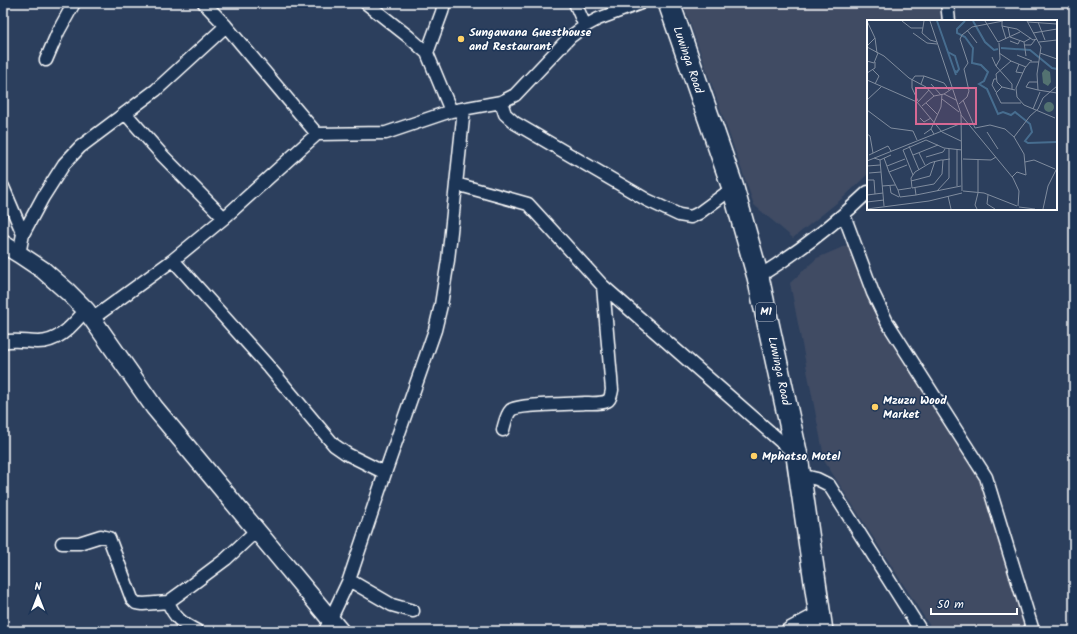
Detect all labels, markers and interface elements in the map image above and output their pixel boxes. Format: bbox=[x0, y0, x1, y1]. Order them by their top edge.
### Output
inset map bbox=[867, 20, 1057, 210]
place label: Sungawana Guesthouse and Restaurant bbox=[469, 23, 592, 56]
street label: Luwinga Road bbox=[668, 24, 709, 97]
marker: Sungawana Guesthouse and Restaurant bbox=[456, 34, 466, 44]
road number: M1 bbox=[756, 303, 776, 321]
street label: Luwinga Road bbox=[762, 335, 796, 408]
place label: Mzuzu Wood Market bbox=[883, 391, 947, 424]
marker: Mzuzu Wood Market bbox=[870, 402, 880, 412]
place label: Mphatso Motel bbox=[762, 447, 841, 466]
marker: Mphatso Motel bbox=[749, 451, 759, 461]
north arrow bbox=[18, 576, 58, 616]
text: N bbox=[35, 578, 42, 596]
scale bar bbox=[931, 590, 1017, 616]
text: 50 m bbox=[937, 595, 964, 614]

